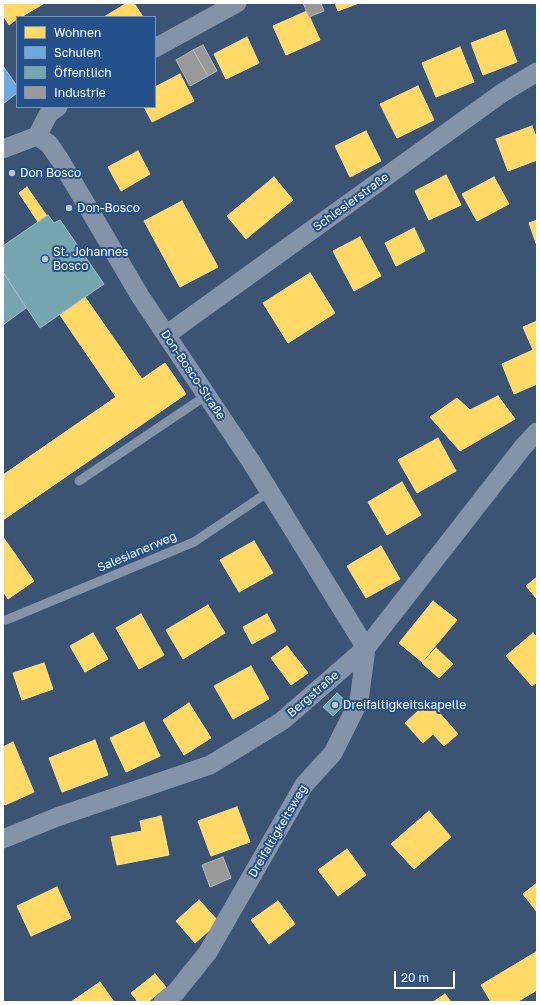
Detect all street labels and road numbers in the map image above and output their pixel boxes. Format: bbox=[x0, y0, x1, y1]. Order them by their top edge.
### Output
street label: Schlesierstraße bbox=[310, 170, 392, 234]
street label: Don-Bosco-Straße bbox=[158, 327, 228, 423]
street label: Salesianerweg bbox=[95, 529, 179, 575]
street label: Bergstraße bbox=[284, 668, 342, 720]
street label: Dreifaltigkeitsweg bbox=[246, 782, 310, 880]

